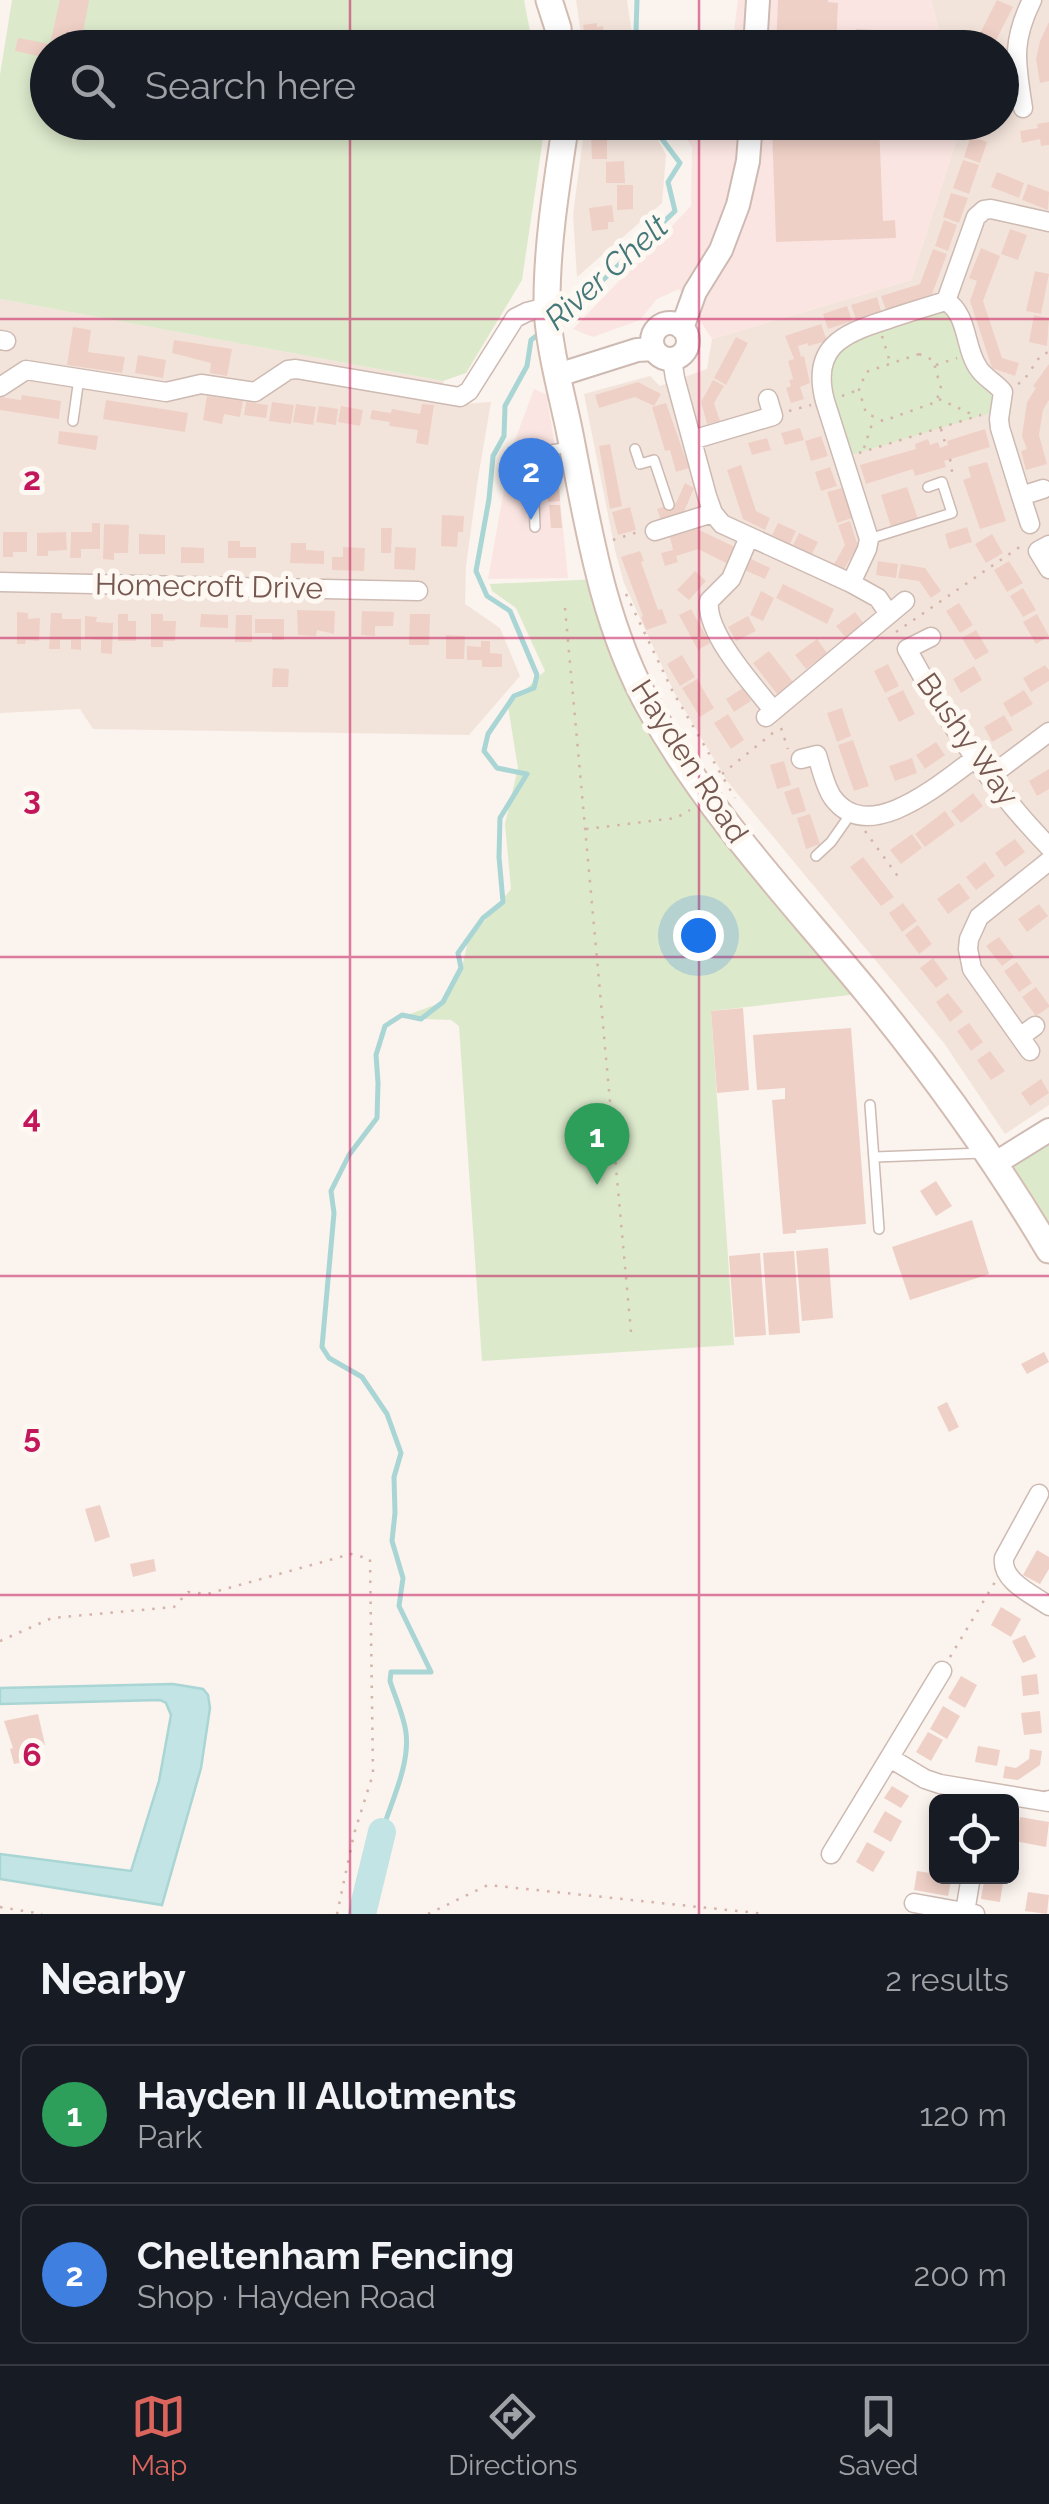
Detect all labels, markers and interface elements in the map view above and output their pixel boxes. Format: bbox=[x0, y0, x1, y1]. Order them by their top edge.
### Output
search box bbox=[30, 30, 1019, 140]
icon: search bbox=[65, 58, 120, 113]
text: Search here bbox=[145, 63, 356, 108]
water label: River Chelt bbox=[537, 207, 675, 337]
pin: 2 bbox=[498, 438, 564, 520]
text: 2 bbox=[23, 460, 41, 497]
street label: Homecroft Drive bbox=[95, 567, 323, 605]
street label: Bushy Way bbox=[910, 666, 1026, 812]
street label: Hayden Road bbox=[624, 673, 756, 849]
text: 3 bbox=[23, 779, 41, 816]
your location bbox=[673, 910, 724, 961]
text: 4 bbox=[23, 1098, 41, 1135]
pin: 1 bbox=[564, 1102, 630, 1185]
text: 5 bbox=[23, 1417, 41, 1454]
text: 6 bbox=[22, 1736, 42, 1773]
map controls bbox=[929, 1794, 1019, 1884]
button: locate bbox=[929, 1794, 1019, 1884]
text: Nearby bbox=[40, 1955, 186, 2004]
text: 2 results bbox=[885, 1961, 1009, 1998]
text: Hayden II Allotments bbox=[137, 2073, 517, 2118]
text: 1 bbox=[67, 2096, 82, 2133]
text: 120 m bbox=[919, 2096, 1007, 2133]
text: Park bbox=[137, 2118, 202, 2155]
text: Cheltenham Fencing bbox=[137, 2233, 514, 2278]
text: 2 bbox=[65, 2256, 84, 2293]
text: 200 m bbox=[914, 2256, 1007, 2293]
text: Shop · Hayden Road bbox=[137, 2278, 436, 2315]
tab: Map bbox=[130, 2389, 187, 2482]
tab: Directions bbox=[448, 2389, 578, 2482]
tab: Saved bbox=[838, 2389, 919, 2482]

